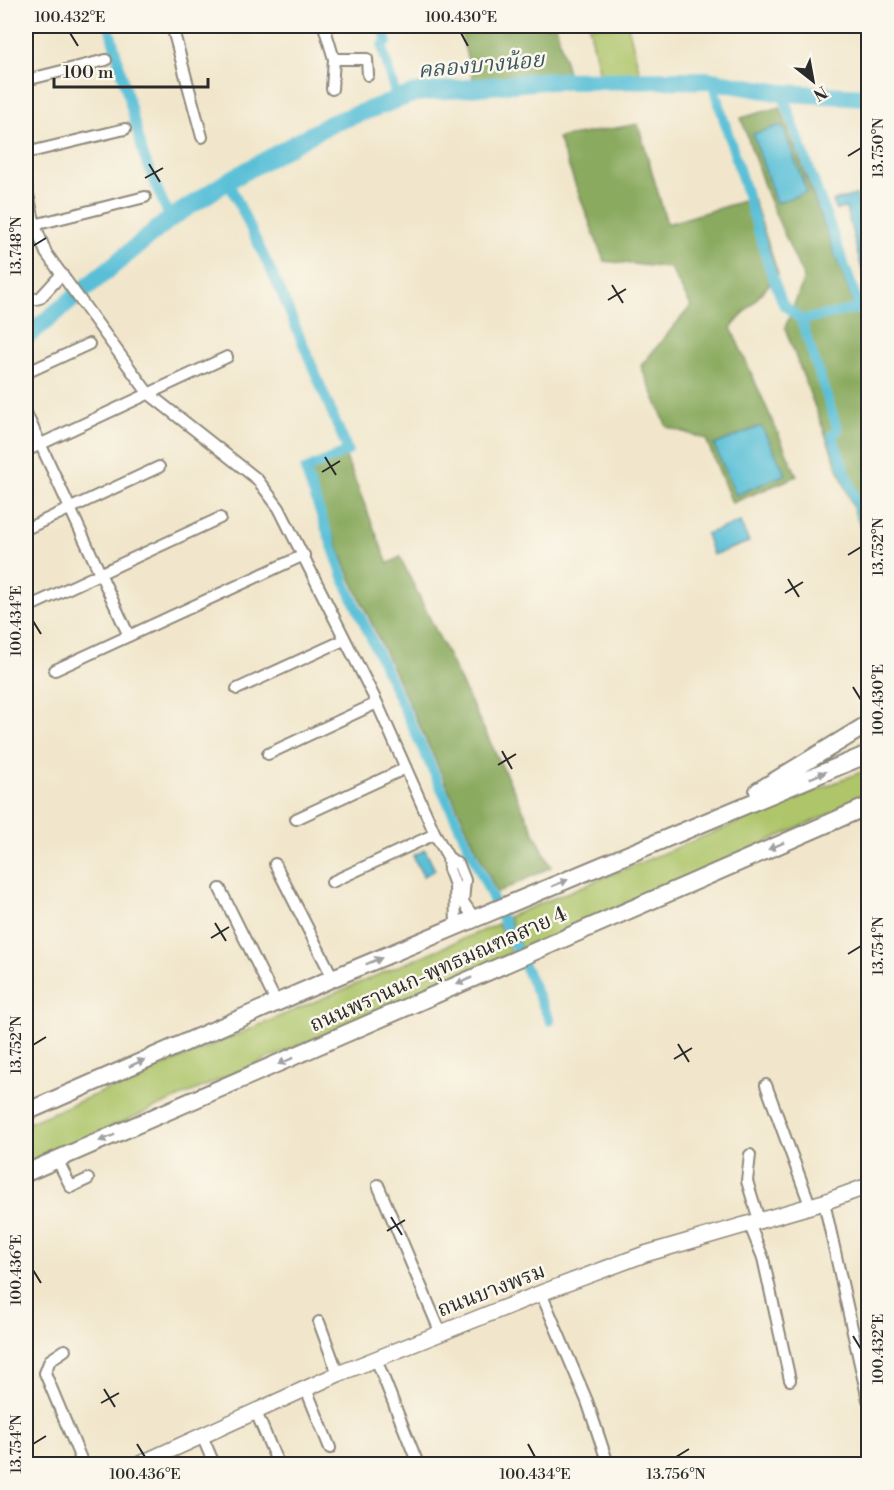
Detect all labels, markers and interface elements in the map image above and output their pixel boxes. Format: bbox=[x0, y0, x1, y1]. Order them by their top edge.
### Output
text: 100.432°E bbox=[35, 8, 105, 27]
text: 100.430°E bbox=[425, 8, 497, 27]
water label: คลองบางน้อย bbox=[417, 46, 547, 84]
scale bar bbox=[54, 51, 208, 89]
north arrow bbox=[783, 51, 843, 111]
text: 100 m bbox=[63, 61, 114, 84]
text: N bbox=[809, 81, 831, 105]
text: 13.750°N bbox=[869, 118, 888, 178]
text: 13.748°N bbox=[7, 216, 26, 276]
text: 13.752°N bbox=[869, 518, 888, 576]
text: 100.434°E bbox=[7, 585, 26, 657]
text: 100.430°E bbox=[869, 664, 888, 736]
one-way arrow bbox=[809, 770, 827, 780]
one-way arrow bbox=[767, 841, 785, 851]
one-way arrow bbox=[551, 878, 569, 887]
street label: ถนนพรานนก-พุทธมณฑลสาย 4 bbox=[306, 901, 571, 1038]
text: 13.754°N bbox=[869, 916, 888, 976]
one-way arrow bbox=[365, 956, 383, 965]
one-way arrow bbox=[455, 977, 472, 986]
text: 13.752°N bbox=[7, 1016, 26, 1074]
one-way arrow bbox=[276, 1056, 294, 1066]
one-way arrow bbox=[128, 1058, 146, 1067]
one-way arrow bbox=[97, 1133, 115, 1143]
text: 100.436°E bbox=[7, 1234, 26, 1306]
street label: ถนนบางพรม bbox=[434, 1258, 549, 1323]
text: 100.432°E bbox=[869, 1314, 888, 1384]
text: 13.754°N bbox=[7, 1414, 26, 1474]
text: 100.436°E bbox=[109, 1465, 181, 1484]
text: 100.434°E bbox=[499, 1465, 571, 1484]
text: 13.756°N bbox=[646, 1465, 706, 1484]

